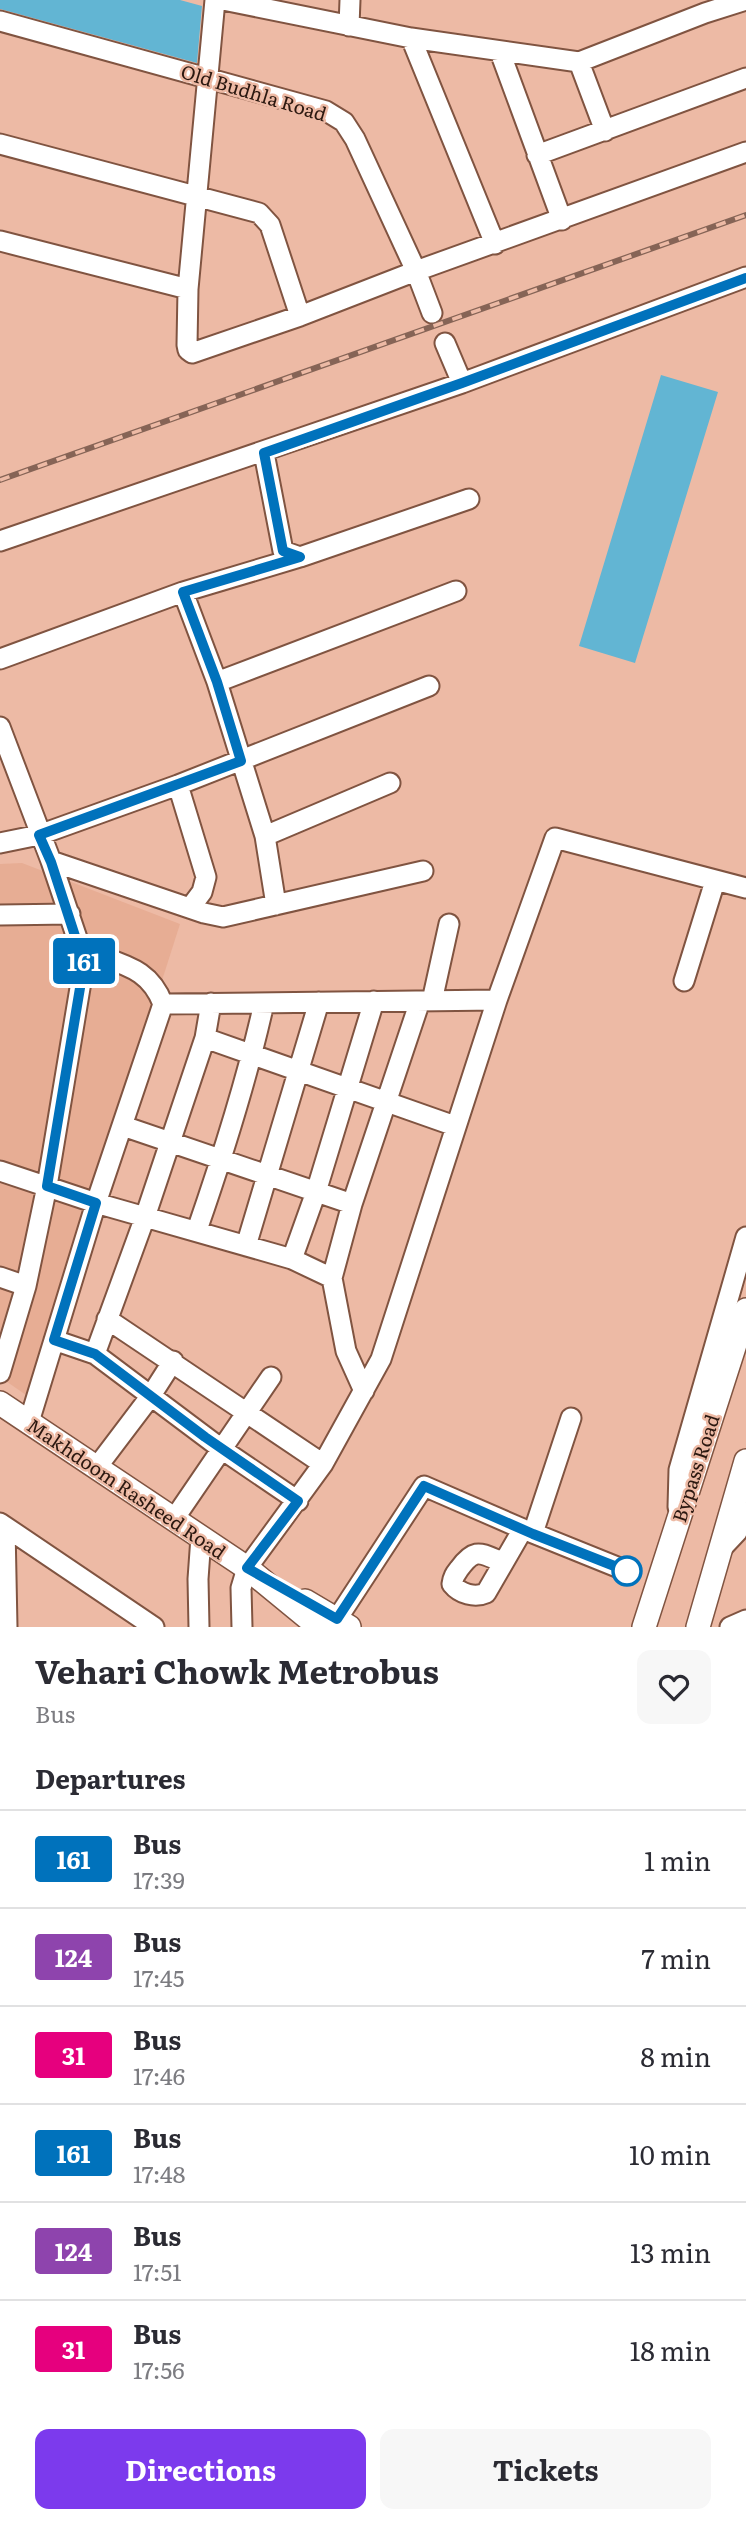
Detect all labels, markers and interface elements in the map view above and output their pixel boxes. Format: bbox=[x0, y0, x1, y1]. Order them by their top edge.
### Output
street label: Old Budhla Road bbox=[178, 57, 331, 128]
line badge: 161 bbox=[44, 938, 124, 984]
text: 161 bbox=[67, 943, 101, 978]
street label: Bypass Road bbox=[664, 1410, 726, 1526]
street label: Makhdoom Rasheed Road bbox=[22, 1411, 232, 1565]
unlabelled marker bbox=[612, 1556, 642, 1586]
text: Vehari Chowk Metrobus bbox=[35, 1645, 439, 1694]
button: heart bbox=[637, 1650, 711, 1724]
text: Bus bbox=[35, 1696, 75, 1730]
text: Departures bbox=[35, 1758, 186, 1797]
text: Bus bbox=[133, 1823, 181, 1862]
text: 1 min bbox=[644, 1840, 711, 1879]
text: 161 bbox=[57, 1841, 90, 1876]
text: 17:39 bbox=[133, 1862, 185, 1896]
text: Bus bbox=[133, 1921, 181, 1960]
text: 7 min bbox=[642, 1938, 711, 1977]
text: 124 bbox=[55, 1939, 92, 1974]
text: 17:45 bbox=[133, 1960, 184, 1994]
text: Bus bbox=[133, 2019, 181, 2058]
text: 8 min bbox=[640, 2036, 711, 2075]
text: 31 bbox=[62, 2037, 85, 2072]
text: 17:46 bbox=[133, 2058, 185, 2092]
text: Bus bbox=[133, 2117, 181, 2156]
text: 10 min bbox=[629, 2134, 711, 2173]
text: 161 bbox=[57, 2135, 90, 2170]
text: 17:48 bbox=[133, 2156, 185, 2190]
text: Bus bbox=[133, 2215, 181, 2254]
text: 13 min bbox=[630, 2232, 711, 2271]
text: 124 bbox=[55, 2233, 92, 2268]
text: 17:51 bbox=[133, 2254, 182, 2288]
text: Bus bbox=[133, 2313, 181, 2352]
text: 18 min bbox=[630, 2330, 711, 2369]
text: 31 bbox=[62, 2331, 85, 2366]
text: 17:56 bbox=[133, 2352, 185, 2386]
button: Directions bbox=[35, 2429, 366, 2509]
button: Tickets bbox=[380, 2429, 711, 2509]

